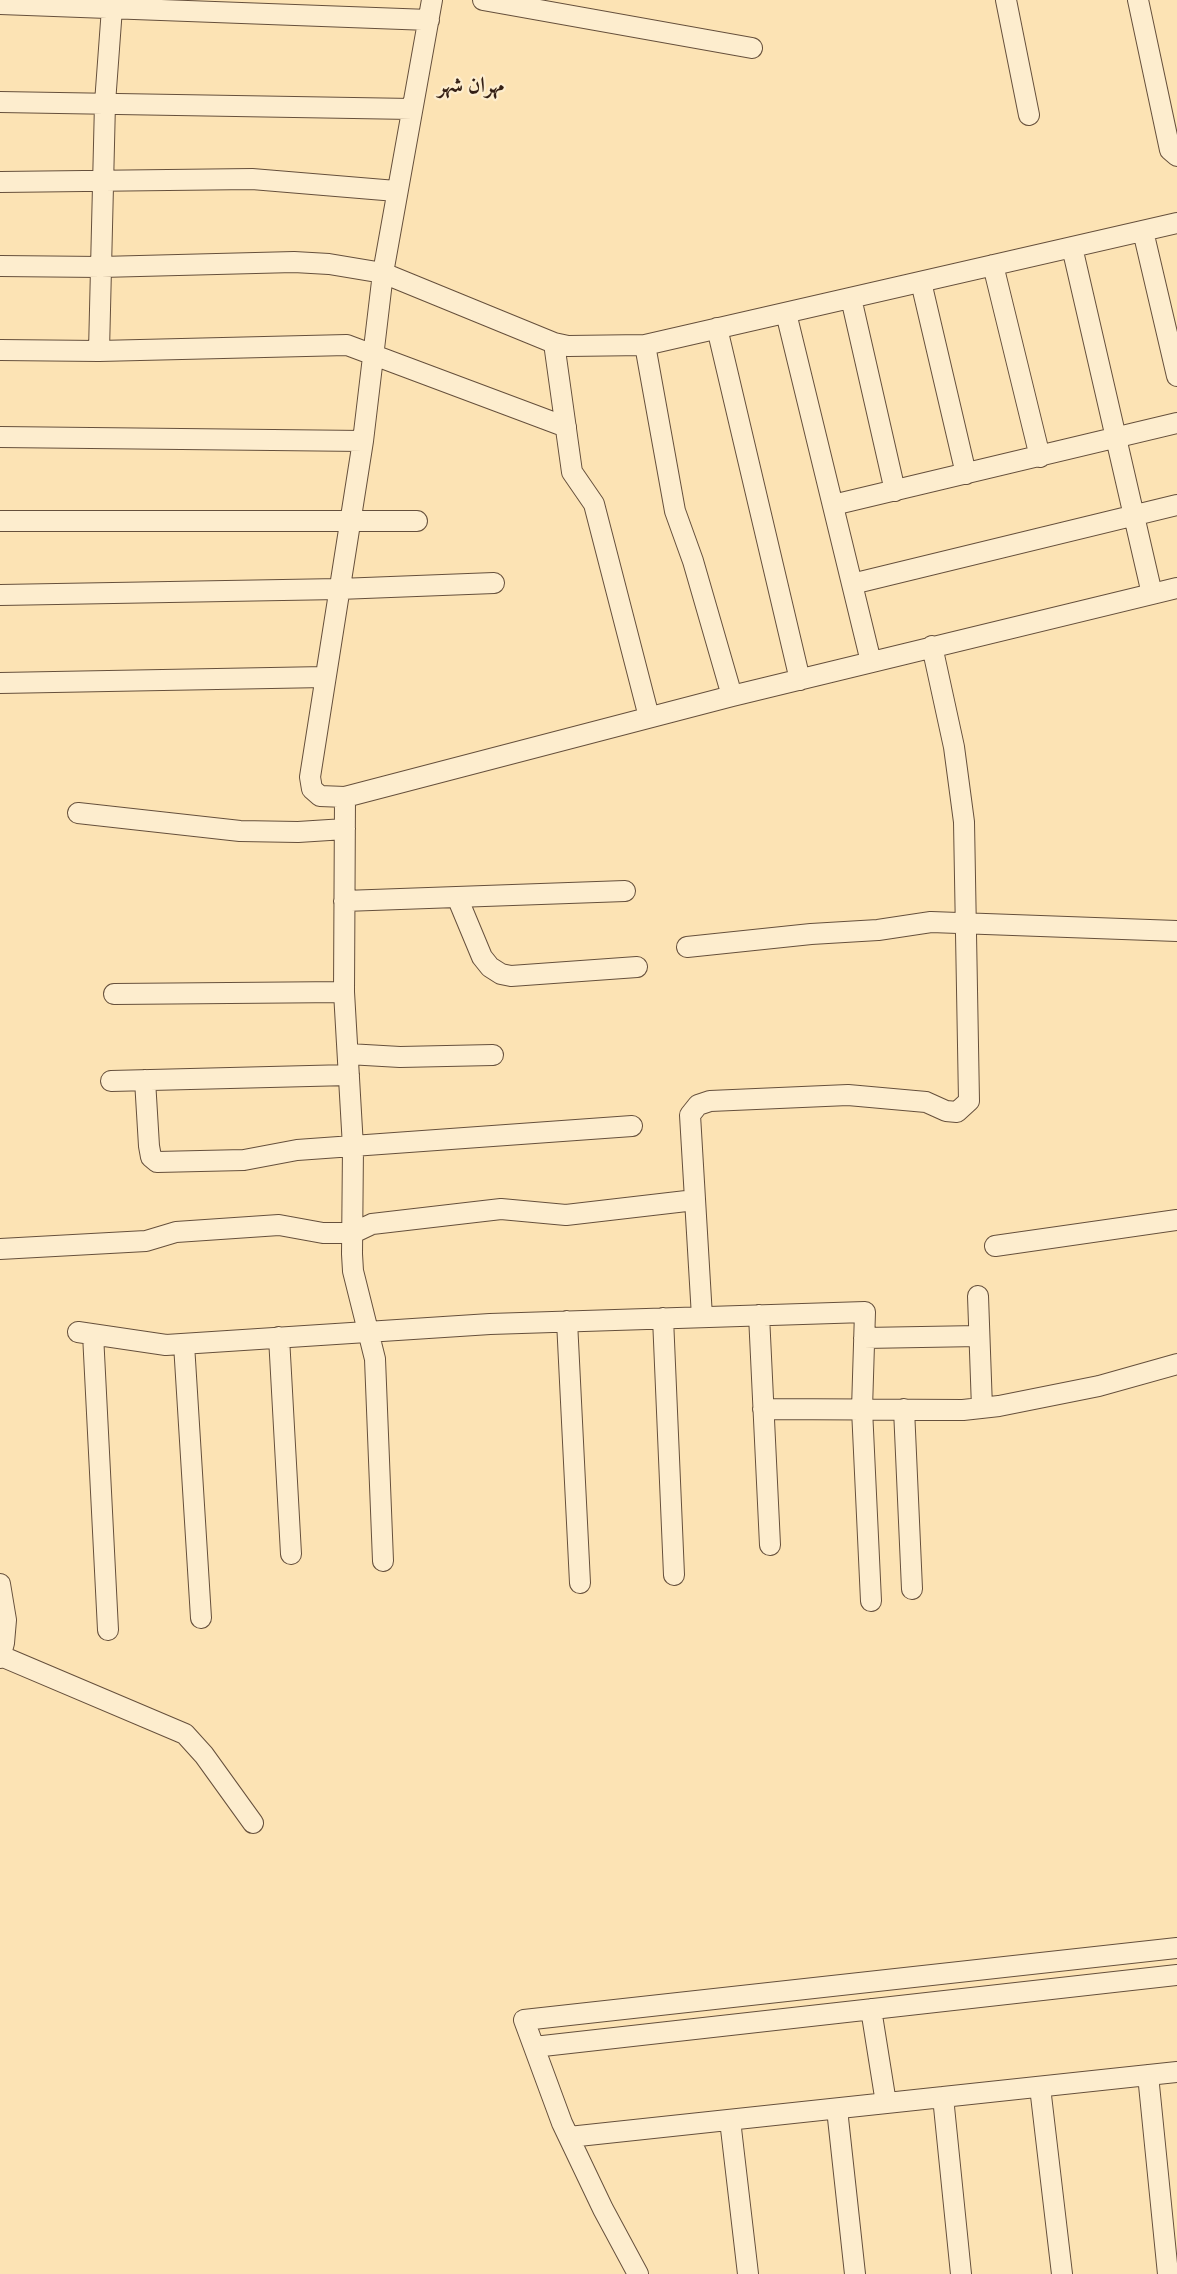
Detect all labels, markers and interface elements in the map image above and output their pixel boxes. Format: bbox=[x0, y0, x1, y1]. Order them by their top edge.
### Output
district label: مہران شہر bbox=[438, 74, 504, 100]

